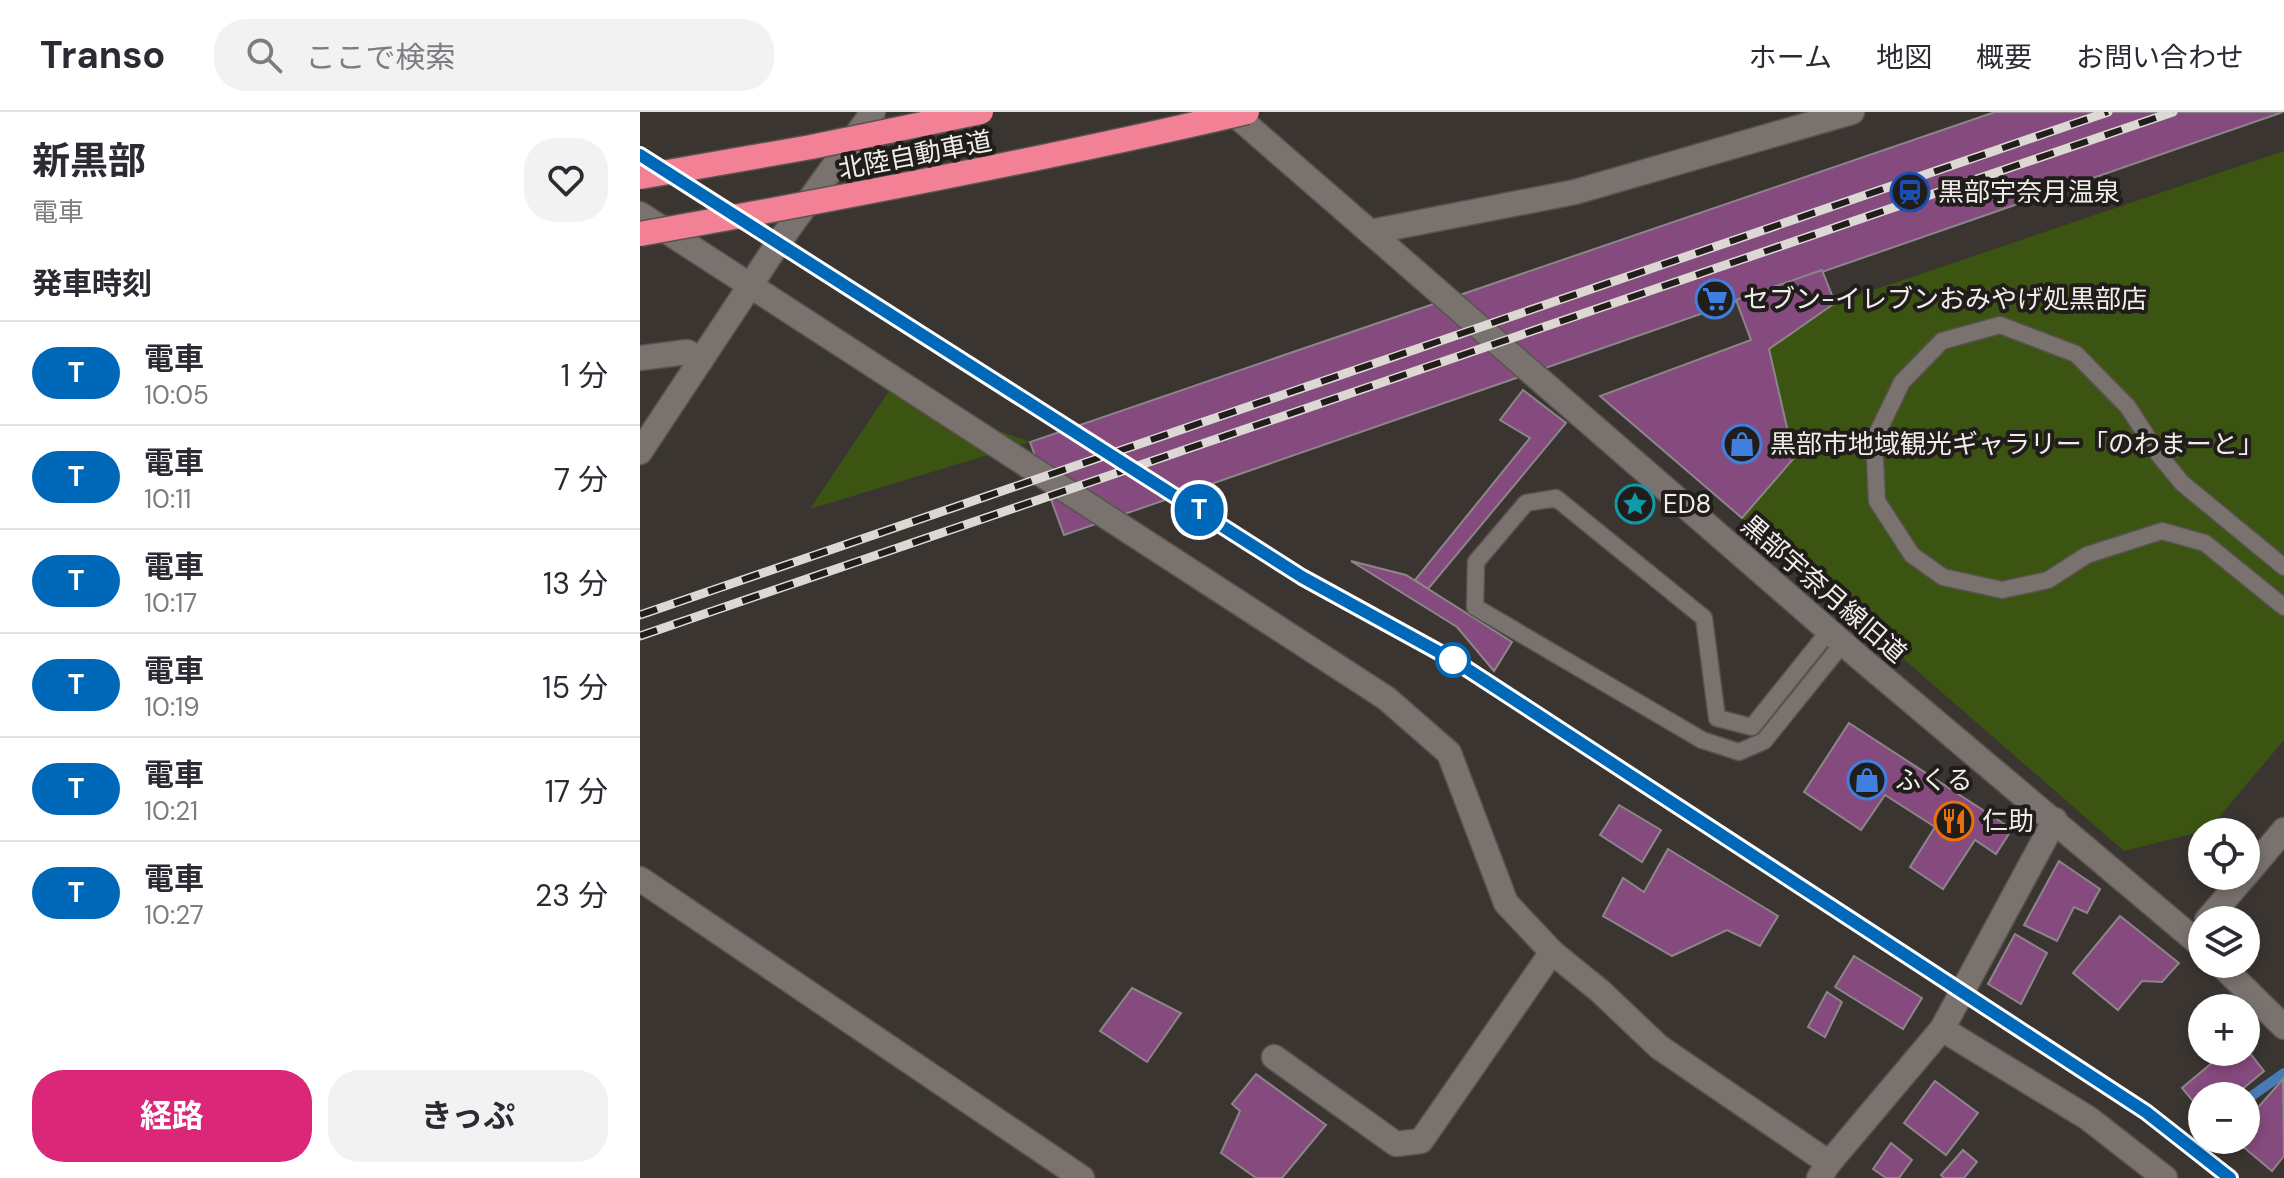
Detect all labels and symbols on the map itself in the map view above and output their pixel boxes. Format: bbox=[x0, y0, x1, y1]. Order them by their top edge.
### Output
street label: 北陸自動車道 bbox=[835, 123, 995, 187]
station icon: 黒部宇奈月温泉 bbox=[1889, 171, 1931, 213]
place label: 黒部宇奈月温泉 bbox=[1938, 175, 2120, 209]
supermarket icon: セブン-イレブンおみやげ処黒部店 bbox=[1694, 278, 1736, 320]
place label: セブン-イレブンおみやげ処黒部店 bbox=[1743, 282, 2147, 316]
shop icon: 黒部市地域観光ギャラリー「のわまーと」 bbox=[1721, 423, 1763, 465]
place label: 黒部市地域観光ギャラリー「のわまーと」 bbox=[1770, 427, 2264, 461]
place icon: ED8 bbox=[1614, 483, 1656, 525]
line badge: T bbox=[1173, 484, 1225, 536]
place label: ED8 bbox=[1663, 487, 1711, 521]
street label: 黒部宇奈月線旧道 bbox=[1734, 508, 1914, 670]
unlabelled marker bbox=[1436, 643, 1470, 677]
shop icon: ふくる bbox=[1846, 759, 1888, 801]
place label: ふくる bbox=[1895, 763, 1972, 797]
restaurant icon: 仁助 bbox=[1933, 800, 1975, 842]
place label: 仁助 bbox=[1982, 804, 2034, 838]

